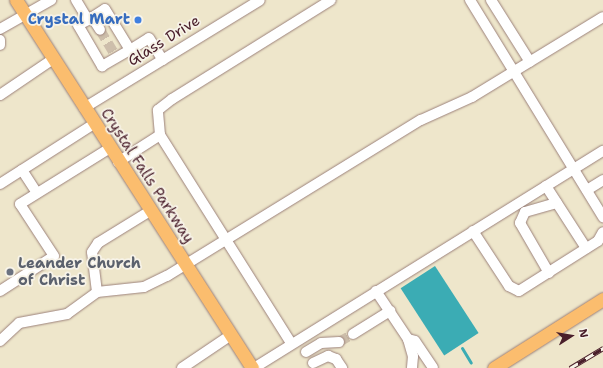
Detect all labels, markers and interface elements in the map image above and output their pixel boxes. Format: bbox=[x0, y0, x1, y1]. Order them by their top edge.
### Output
place label: Crystal Mart bbox=[28, 11, 130, 29]
street label: Glass Drive bbox=[125, 12, 203, 70]
marker: Crystal Mart bbox=[133, 15, 143, 25]
street label: Crystal Falls Parkway bbox=[97, 105, 197, 247]
place label: Leander Church of Christ bbox=[18, 254, 141, 289]
marker: Leander Church of Christ bbox=[5, 267, 15, 277]
north arrow bbox=[551, 316, 591, 356]
text: N bbox=[575, 328, 591, 339]

